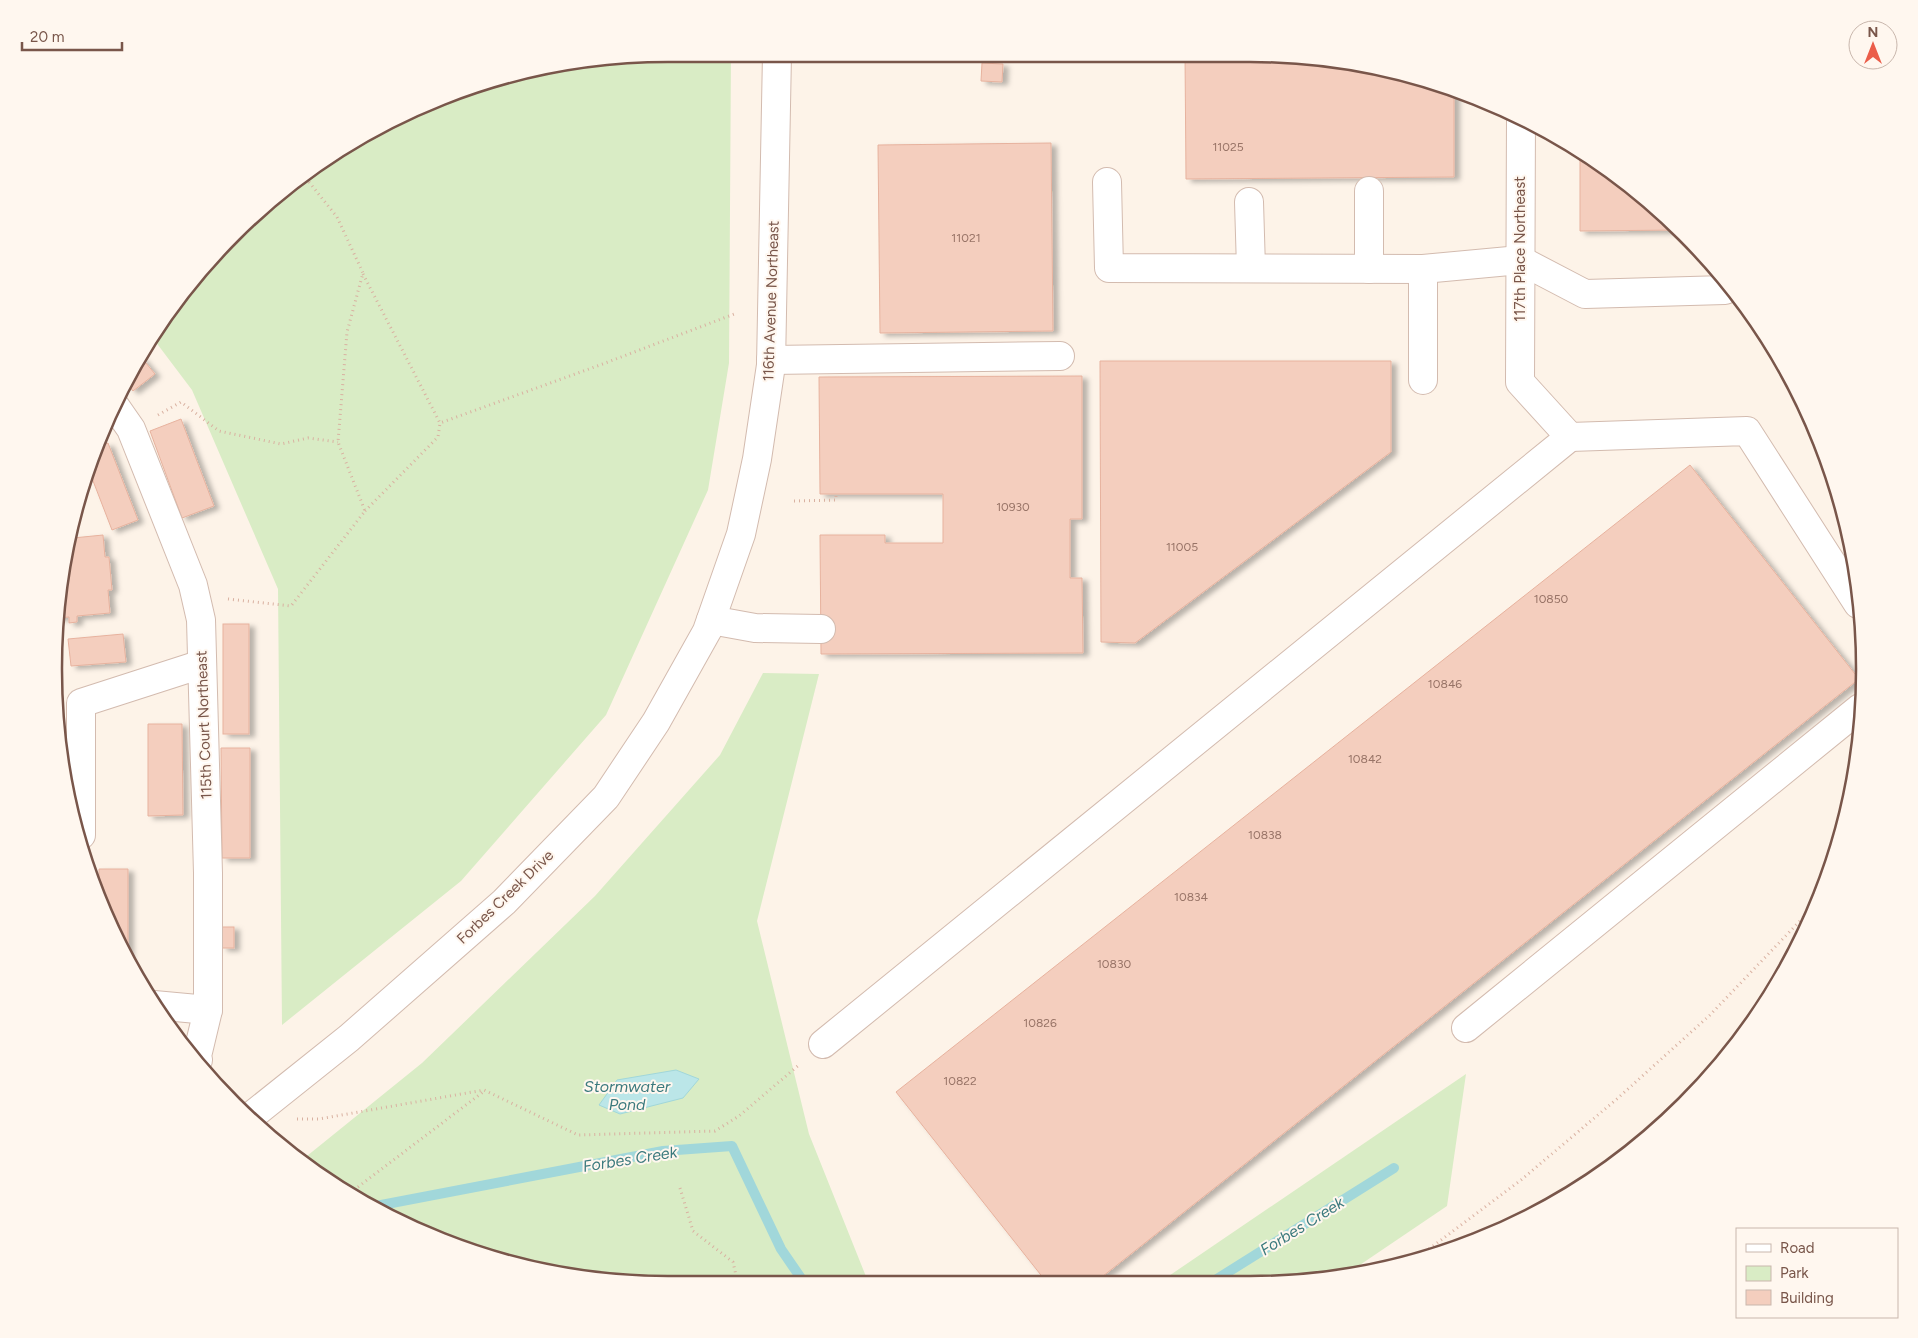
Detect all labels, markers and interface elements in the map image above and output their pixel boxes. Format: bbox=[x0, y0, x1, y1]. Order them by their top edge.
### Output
scale bar bbox=[22, 20, 122, 52]
north arrow bbox=[1848, 20, 1898, 70]
text: N bbox=[1868, 24, 1878, 41]
text: 20 m bbox=[30, 28, 64, 46]
house number: 11025 bbox=[1212, 140, 1244, 154]
street label: 117th Place Northeast bbox=[1511, 176, 1529, 322]
street label: 116th Avenue Northeast bbox=[759, 220, 783, 382]
house number: 11021 bbox=[951, 231, 981, 245]
house number: 10930 bbox=[996, 500, 1030, 514]
house number: 11005 bbox=[1166, 540, 1198, 554]
house number: 10850 bbox=[1534, 592, 1569, 606]
street label: 115th Court Northeast bbox=[192, 650, 216, 800]
house number: 10846 bbox=[1428, 677, 1462, 691]
house number: 10842 bbox=[1348, 752, 1382, 766]
house number: 10838 bbox=[1248, 828, 1282, 842]
street label: Forbes Creek Drive bbox=[453, 846, 557, 948]
house number: 10834 bbox=[1174, 890, 1209, 904]
house number: 10830 bbox=[1097, 957, 1131, 971]
house number: 10826 bbox=[1023, 1016, 1057, 1030]
house number: 10822 bbox=[943, 1074, 977, 1088]
water label: Stormwater Pond bbox=[584, 1077, 671, 1114]
water label: Forbes Creek bbox=[581, 1142, 680, 1176]
water label: Forbes Creek bbox=[1257, 1192, 1348, 1259]
legend bbox=[1736, 1228, 1898, 1318]
text: Road bbox=[1780, 1239, 1815, 1257]
text: Park bbox=[1780, 1264, 1809, 1282]
text: Building bbox=[1780, 1289, 1834, 1307]

